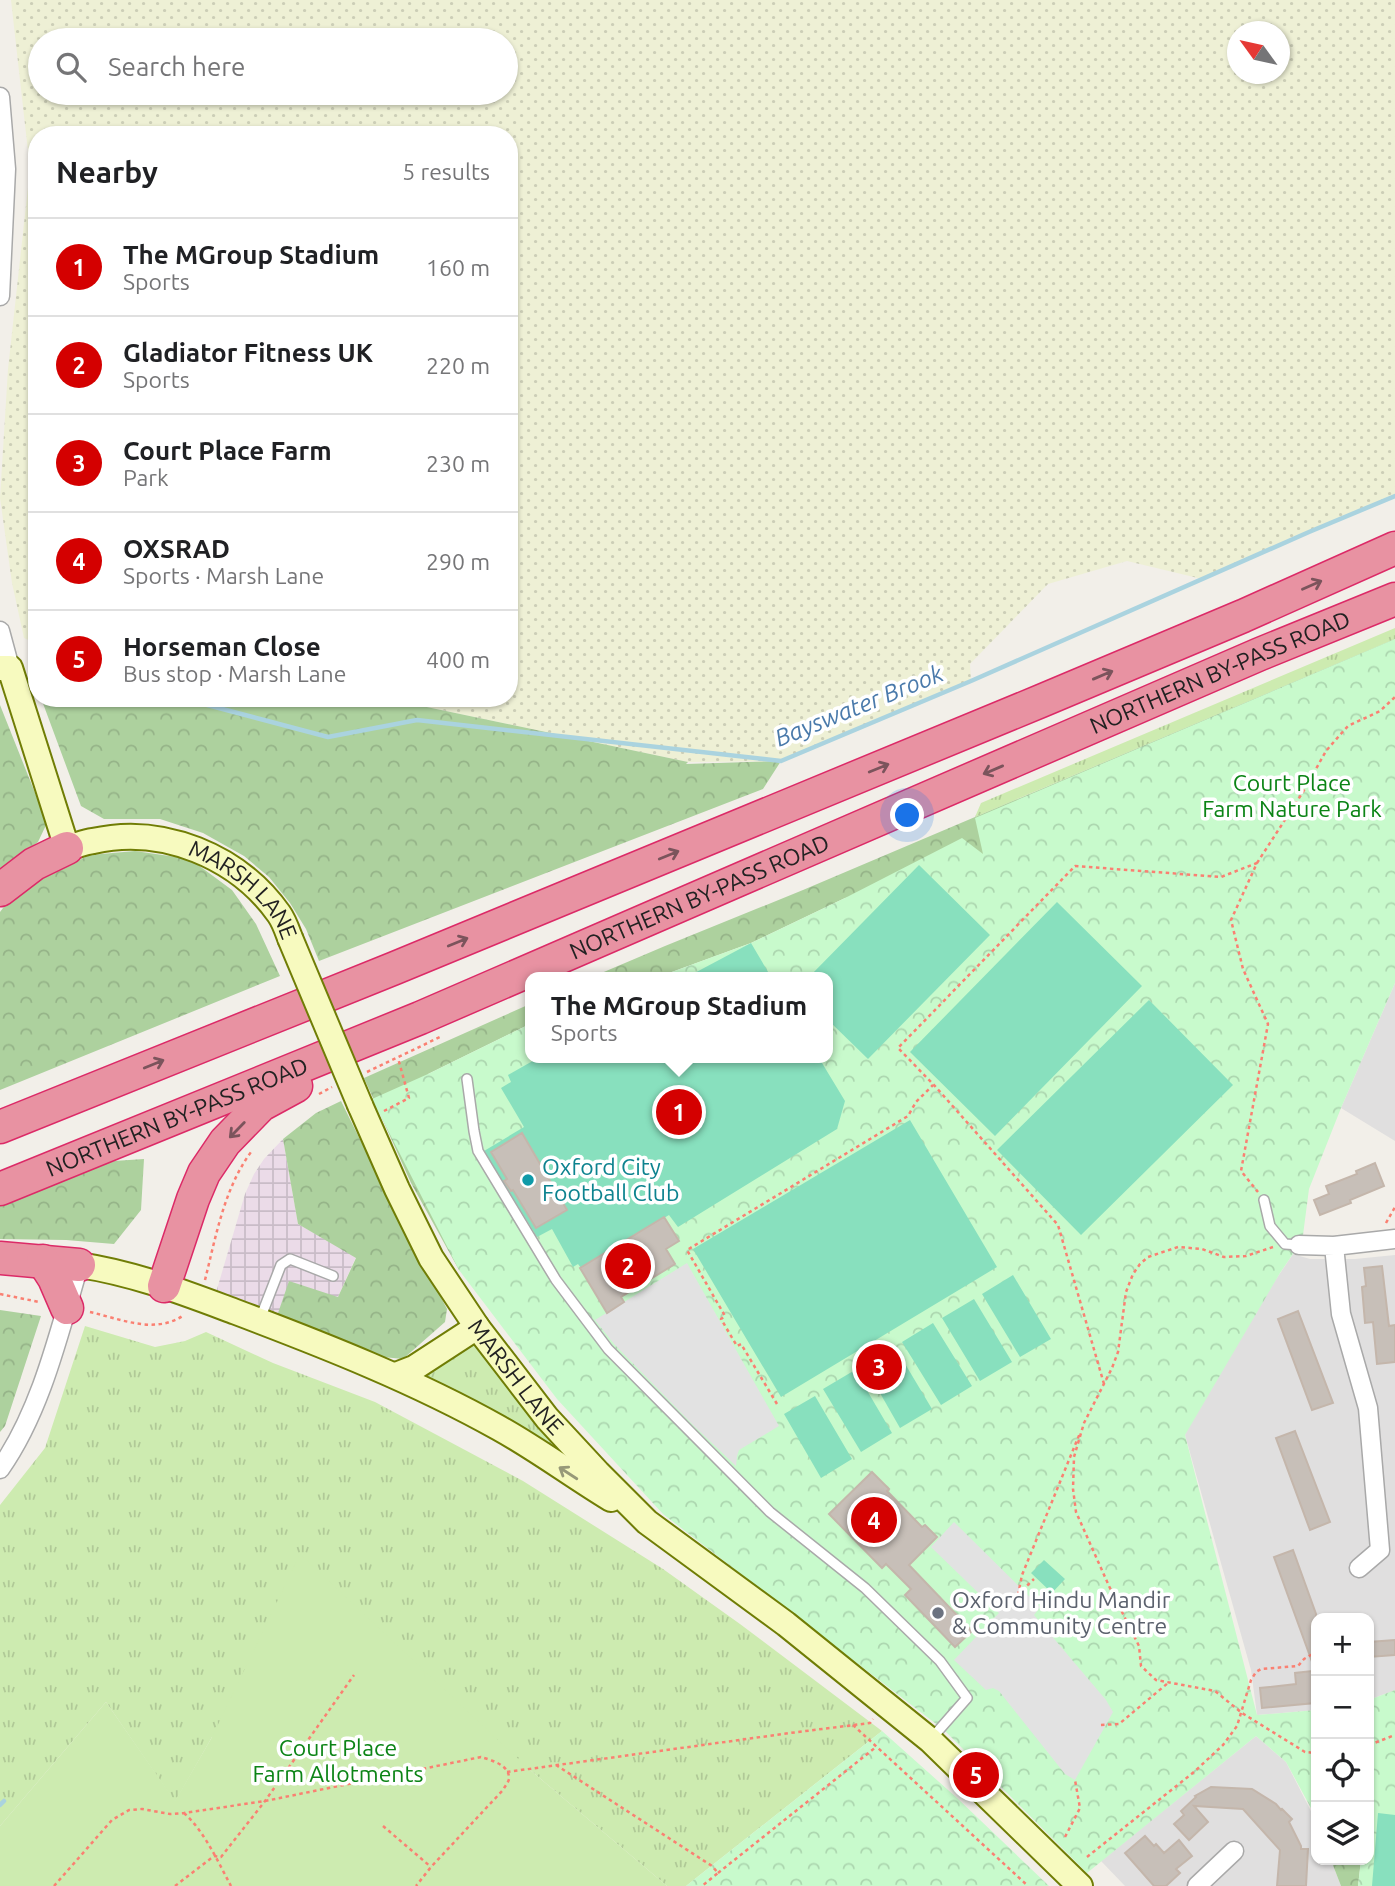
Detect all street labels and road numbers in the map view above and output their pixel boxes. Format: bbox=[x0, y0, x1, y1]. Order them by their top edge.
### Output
street label: NORTHERN BY-PASS ROAD bbox=[1086, 606, 1354, 738]
street label: NORTHERN BY-PASS ROAD bbox=[566, 829, 833, 964]
street label: MARSH LANE bbox=[186, 835, 302, 942]
street label: NORTHERN BY-PASS ROAD bbox=[42, 1052, 311, 1181]
street label: MARSH LANE bbox=[464, 1314, 569, 1440]

